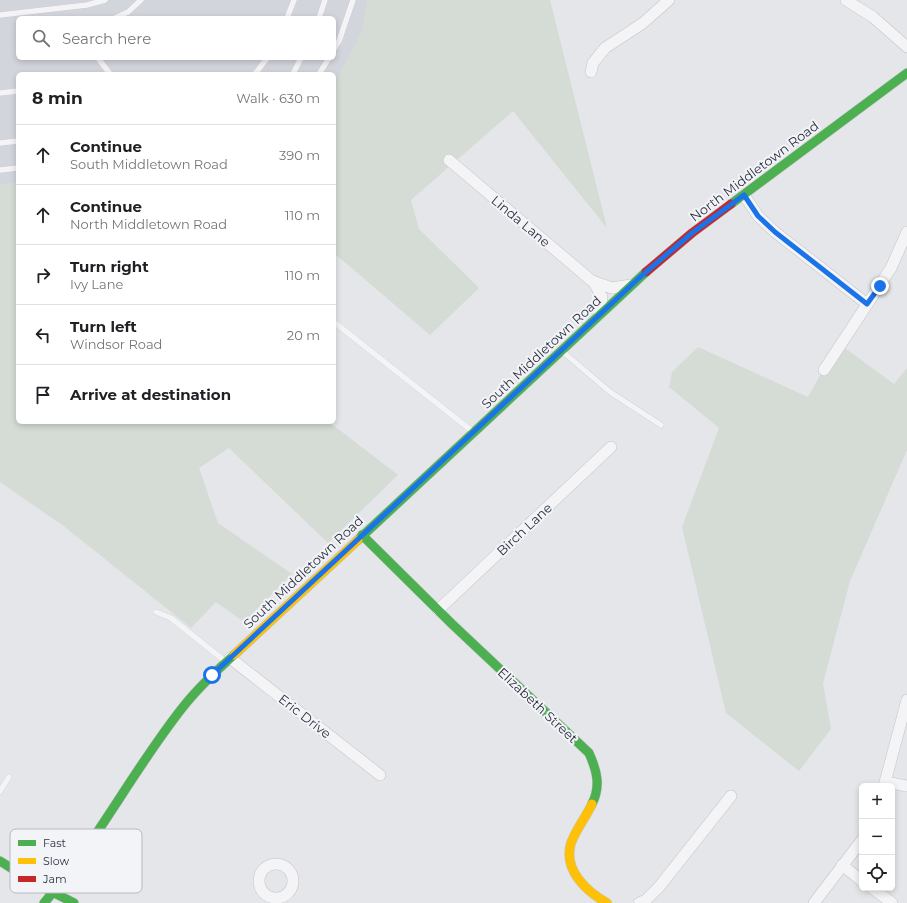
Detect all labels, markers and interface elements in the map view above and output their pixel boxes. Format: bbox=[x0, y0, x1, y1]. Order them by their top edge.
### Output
search box bbox=[16, 16, 336, 60]
icon: search bbox=[30, 27, 52, 49]
text: Search here bbox=[62, 29, 151, 48]
text: 8 min bbox=[32, 88, 83, 108]
text: Walk · 630 m bbox=[236, 90, 320, 106]
street label: North Middletown Road bbox=[686, 117, 822, 225]
text: Continue bbox=[70, 137, 142, 156]
icon: ahead bbox=[32, 144, 54, 166]
text: 390 m bbox=[279, 147, 320, 163]
text: South Middletown Road bbox=[70, 156, 228, 172]
street label: Linda Lane bbox=[488, 192, 554, 250]
text: Continue bbox=[70, 197, 142, 216]
icon: ahead bbox=[32, 204, 54, 226]
text: 110 m bbox=[285, 207, 320, 223]
text: North Middletown Road bbox=[70, 216, 227, 232]
text: Turn right bbox=[70, 257, 149, 276]
icon: right bbox=[32, 264, 54, 286]
text: 110 m bbox=[285, 267, 320, 283]
text: Ivy Lane bbox=[70, 276, 123, 292]
route end bbox=[871, 277, 889, 295]
street label: South Middletown Road bbox=[478, 292, 604, 412]
text: Turn left bbox=[70, 317, 137, 336]
icon: left bbox=[32, 324, 54, 346]
text: 20 m bbox=[287, 327, 320, 343]
text: Windsor Road bbox=[70, 336, 162, 352]
icon: arrive bbox=[32, 384, 54, 406]
text: Arrive at destination bbox=[70, 385, 231, 404]
street label: Birch Lane bbox=[493, 499, 555, 559]
street label: South Middletown Road bbox=[240, 512, 366, 632]
street label: Elizabeth Street bbox=[495, 664, 581, 746]
route start bbox=[203, 666, 221, 684]
street label: Eric Drive bbox=[276, 691, 334, 742]
map controls bbox=[859, 783, 895, 891]
button: + bbox=[859, 783, 895, 819]
button: − bbox=[859, 819, 895, 855]
legend bbox=[10, 829, 142, 893]
text: Fast bbox=[43, 836, 67, 850]
text: Slow bbox=[43, 854, 69, 868]
button: locate bbox=[859, 855, 895, 891]
text: Jam bbox=[42, 872, 67, 886]

